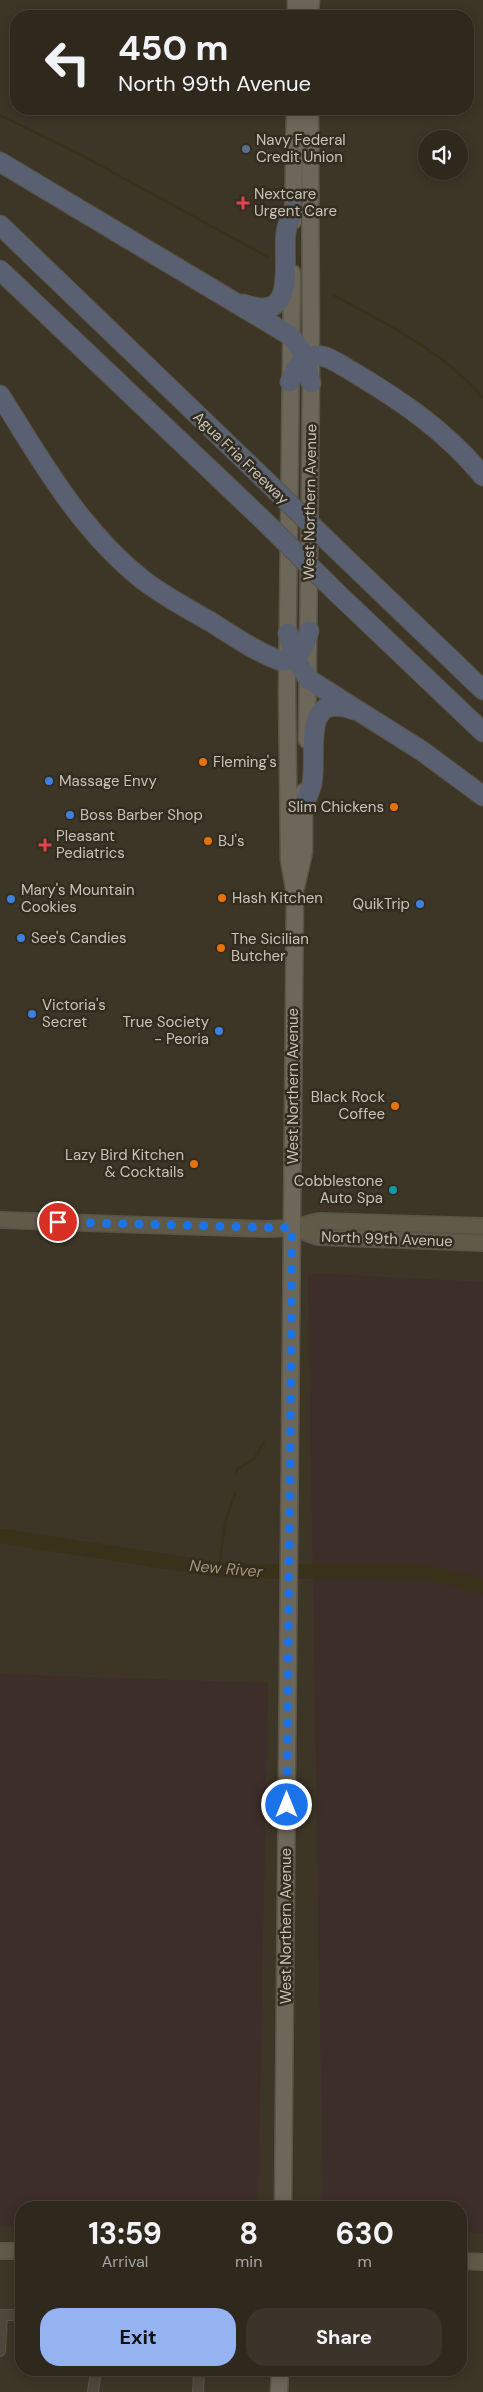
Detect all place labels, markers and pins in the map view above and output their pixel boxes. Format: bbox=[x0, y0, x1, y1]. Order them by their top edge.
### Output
place label: Navy Federal Credit Union bbox=[256, 130, 346, 167]
marker: Navy Federal Credit Union bbox=[240, 143, 252, 155]
place label: Nextcare Urgent Care bbox=[254, 184, 337, 221]
marker: Nextcare Urgent Care bbox=[236, 196, 250, 210]
place label: Fleming's bbox=[213, 752, 277, 772]
marker: Fleming's bbox=[197, 756, 209, 768]
place label: Massage Envy bbox=[59, 771, 157, 791]
marker: Massage Envy bbox=[43, 775, 55, 787]
place label: Slim Chickens bbox=[288, 797, 384, 817]
marker: Slim Chickens bbox=[388, 801, 400, 813]
place label: Boss Barber Shop bbox=[80, 805, 203, 825]
marker: Boss Barber Shop bbox=[64, 809, 76, 821]
place label: Pleasant Pediatrics bbox=[56, 826, 125, 863]
place label: BJ's bbox=[218, 831, 244, 851]
marker: BJ's bbox=[202, 835, 214, 847]
marker: Pleasant Pediatrics bbox=[38, 838, 52, 852]
place label: Mary's Mountain Cookies bbox=[21, 880, 135, 917]
place label: Hash Kitchen bbox=[232, 888, 323, 908]
marker: Hash Kitchen bbox=[216, 892, 228, 904]
marker: Mary's Mountain Cookies bbox=[5, 893, 17, 905]
place label: QuikTrip bbox=[353, 894, 410, 914]
marker: QuikTrip bbox=[414, 898, 426, 910]
place label: See's Candies bbox=[31, 928, 127, 948]
place label: The Sicilian Butcher bbox=[231, 929, 309, 966]
marker: See's Candies bbox=[15, 932, 27, 944]
marker: The Sicilian Butcher bbox=[215, 942, 227, 954]
place label: Victoria's Secret bbox=[42, 995, 106, 1032]
marker: Victoria's Secret bbox=[26, 1008, 38, 1020]
place label: True Society - Peoria bbox=[123, 1012, 210, 1049]
marker: True Society - Peoria bbox=[213, 1025, 225, 1037]
place label: Black Rock Coffee bbox=[311, 1087, 385, 1124]
marker: Black Rock Coffee bbox=[389, 1100, 401, 1112]
place label: Lazy Bird Kitchen & Cocktails bbox=[65, 1145, 184, 1182]
marker: Lazy Bird Kitchen & Cocktails bbox=[188, 1158, 200, 1170]
place label: Cobblestone Auto Spa bbox=[294, 1171, 383, 1208]
marker: Cobblestone Auto Spa bbox=[387, 1184, 399, 1196]
pin bbox=[37, 1201, 79, 1243]

